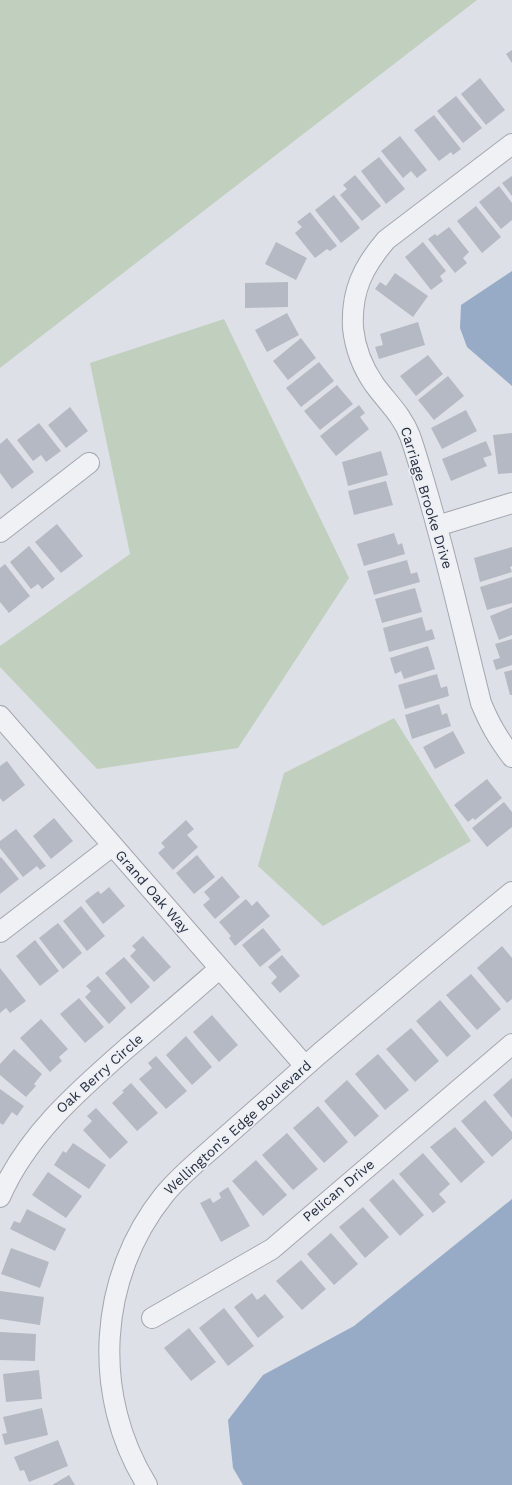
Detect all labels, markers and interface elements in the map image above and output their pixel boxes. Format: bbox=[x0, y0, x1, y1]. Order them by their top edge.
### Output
street label: Carriage Brooke Drive bbox=[396, 425, 456, 571]
street label: Grand Oak Way bbox=[111, 847, 193, 937]
street label: Oak Berry Circle bbox=[53, 1031, 147, 1117]
street label: Wellington's Edge Boulevard bbox=[161, 1057, 315, 1199]
street label: Pelican Drive bbox=[300, 1156, 378, 1226]

